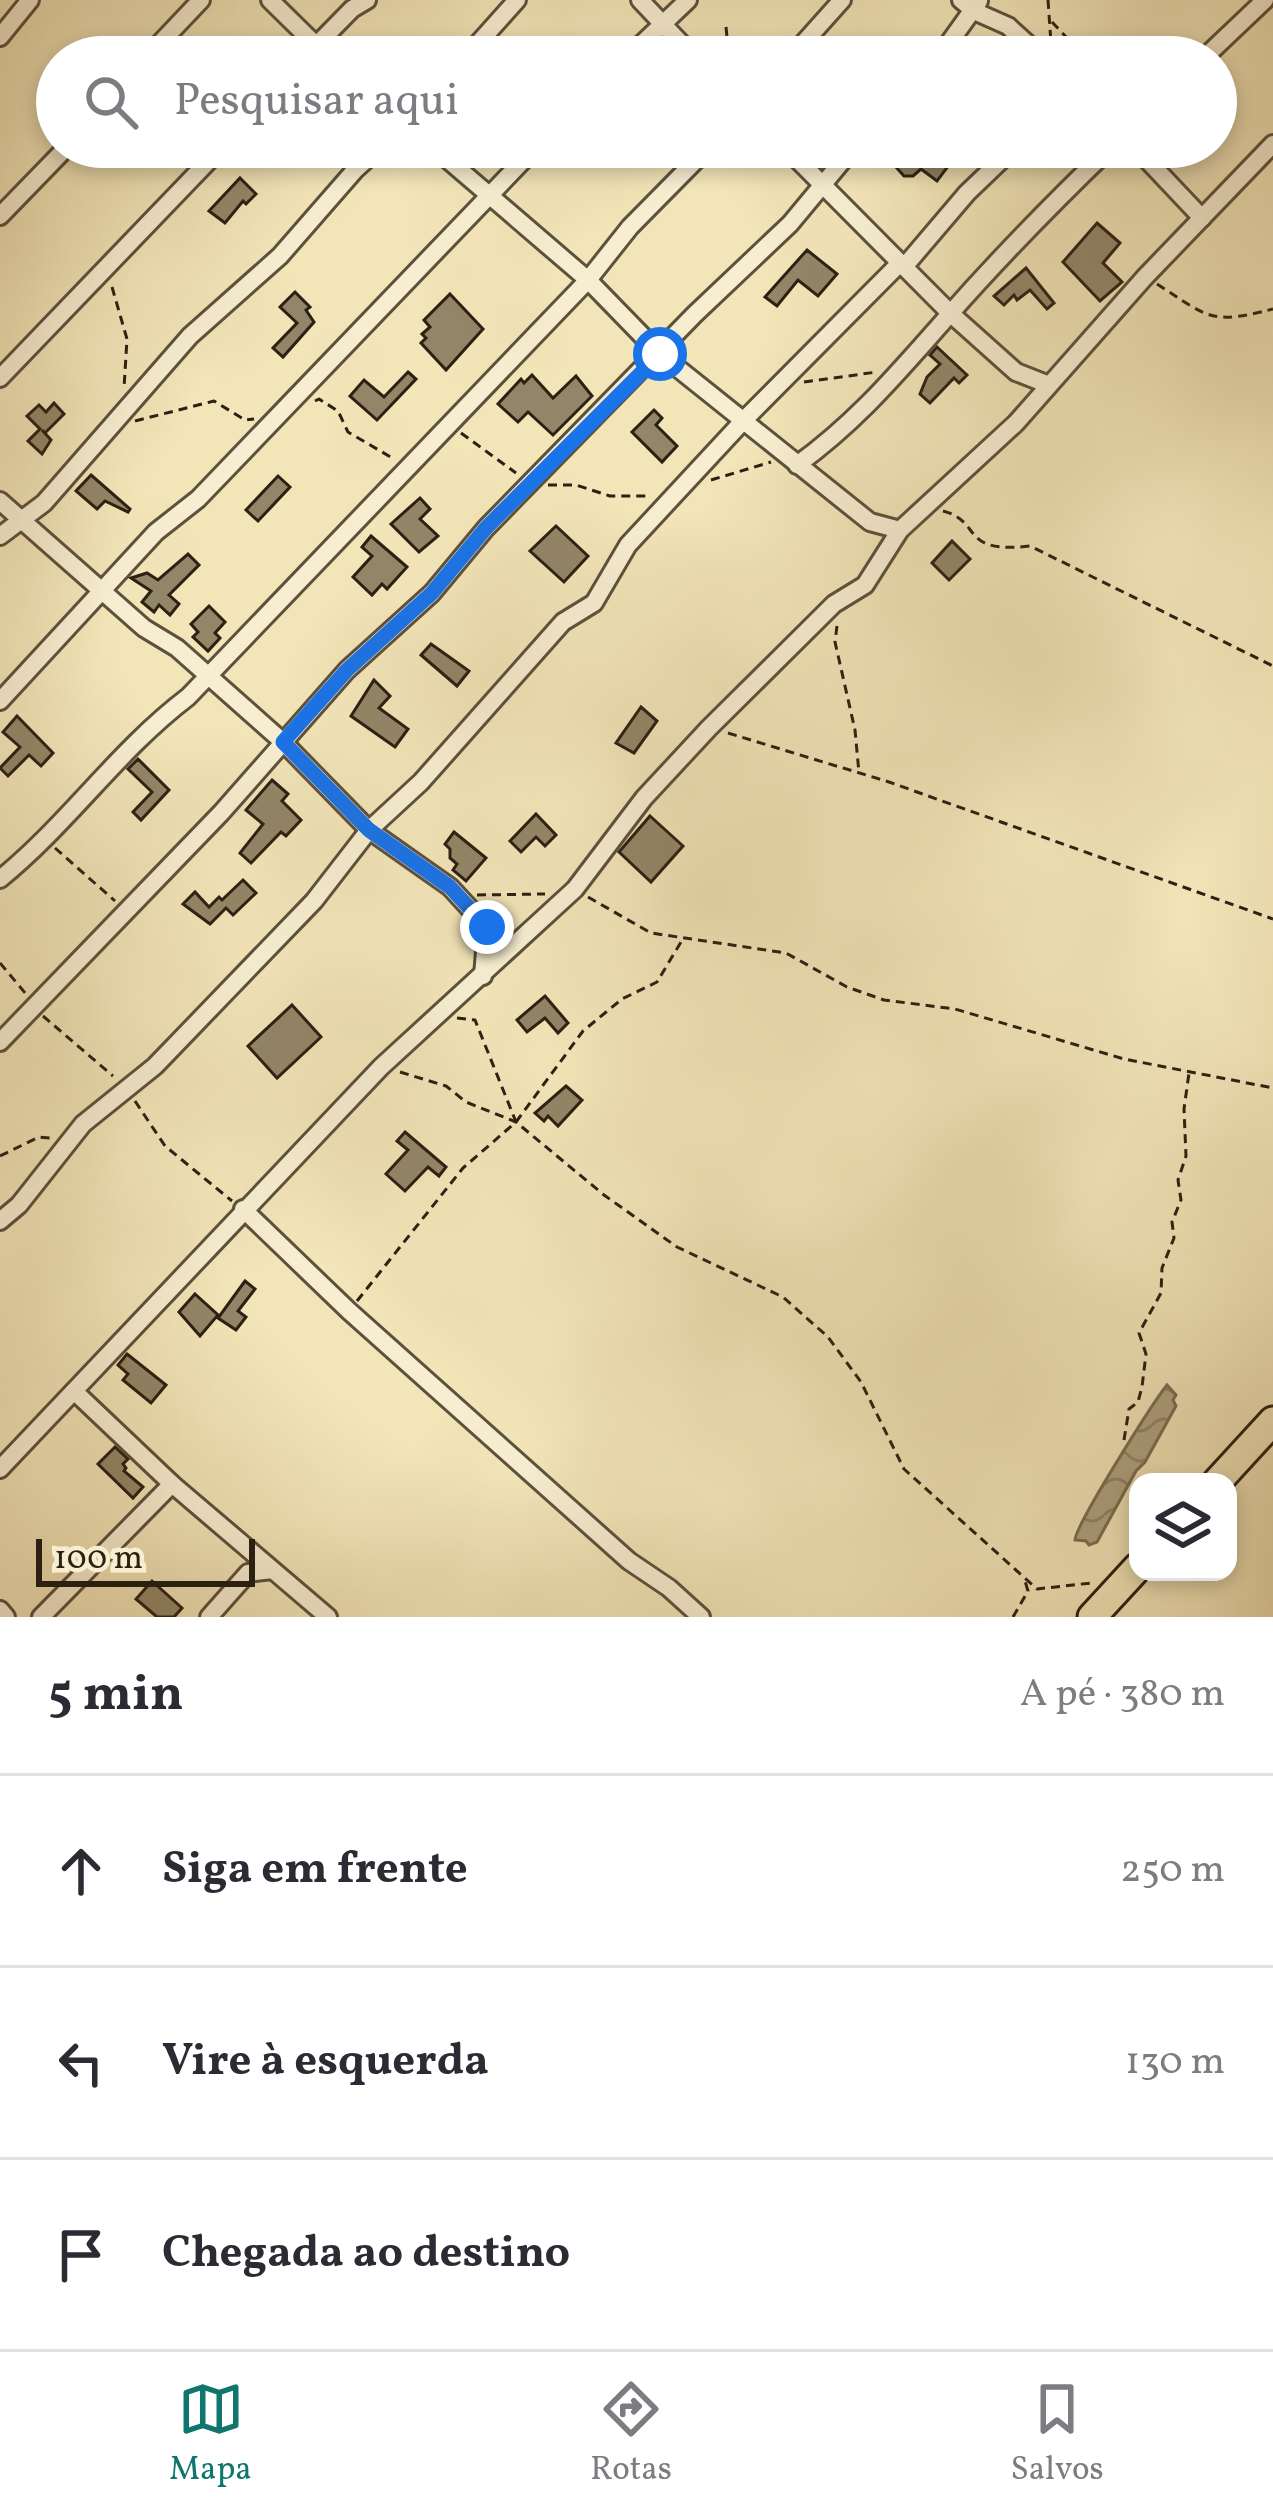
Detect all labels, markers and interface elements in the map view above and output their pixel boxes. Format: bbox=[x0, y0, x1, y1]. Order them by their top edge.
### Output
search box bbox=[36, 36, 1237, 168]
icon: search bbox=[78, 69, 144, 135]
text: Pesquisar aqui bbox=[174, 71, 459, 134]
route start bbox=[633, 327, 687, 381]
route end bbox=[460, 900, 514, 954]
map controls bbox=[1129, 1473, 1237, 1581]
button: layers bbox=[1129, 1473, 1237, 1581]
scale bar bbox=[36, 1533, 255, 1586]
text: 100 m bbox=[54, 1537, 143, 1583]
text: 5 min bbox=[48, 1660, 184, 1731]
text: A pé · 380 m bbox=[1020, 1668, 1225, 1722]
icon: ahead bbox=[48, 1838, 114, 1904]
text: Siga em frente bbox=[162, 1839, 468, 1902]
text: 250 m bbox=[1120, 1844, 1225, 1898]
icon: left bbox=[48, 2030, 114, 2096]
text: Vire à esquerda bbox=[162, 2031, 489, 2094]
text: 130 m bbox=[1125, 2036, 1225, 2090]
icon: arrive bbox=[48, 2222, 114, 2288]
text: Chegada ao destino bbox=[162, 2223, 570, 2286]
tab: Mapa bbox=[169, 2376, 252, 2494]
tab: Rotas bbox=[590, 2376, 672, 2494]
tab: Salvos bbox=[1010, 2376, 1104, 2494]

